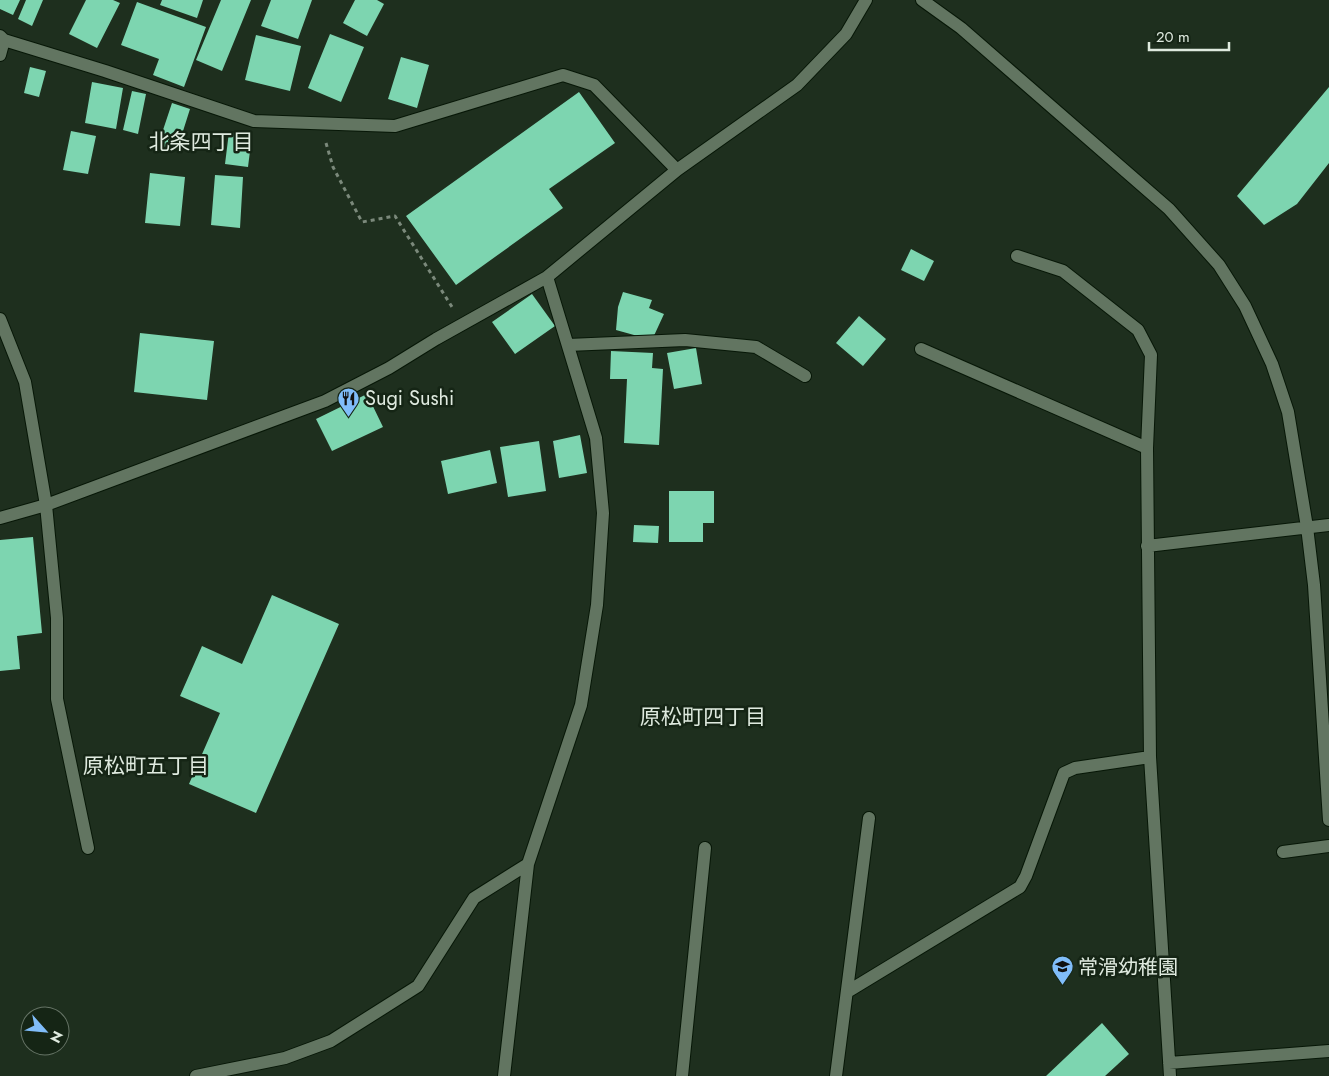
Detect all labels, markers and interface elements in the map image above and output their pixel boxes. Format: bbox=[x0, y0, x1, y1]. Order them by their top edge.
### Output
scale bar bbox=[1149, 20, 1229, 52]
text: 20 m bbox=[1156, 26, 1190, 48]
district label: 北条四丁目 bbox=[149, 127, 254, 157]
place label: Sugi Sushi bbox=[365, 384, 454, 413]
restaurant icon: Sugi Sushi bbox=[337, 386, 361, 417]
district label: 原松町四丁目 bbox=[640, 702, 766, 732]
district label: 原松町五丁目 bbox=[83, 751, 209, 781]
place label: 常滑幼稚園 bbox=[1078, 953, 1178, 982]
school or university icon: 常滑幼稚園 bbox=[1050, 955, 1074, 986]
north arrow bbox=[20, 1006, 70, 1056]
text: N bbox=[45, 1027, 68, 1046]

